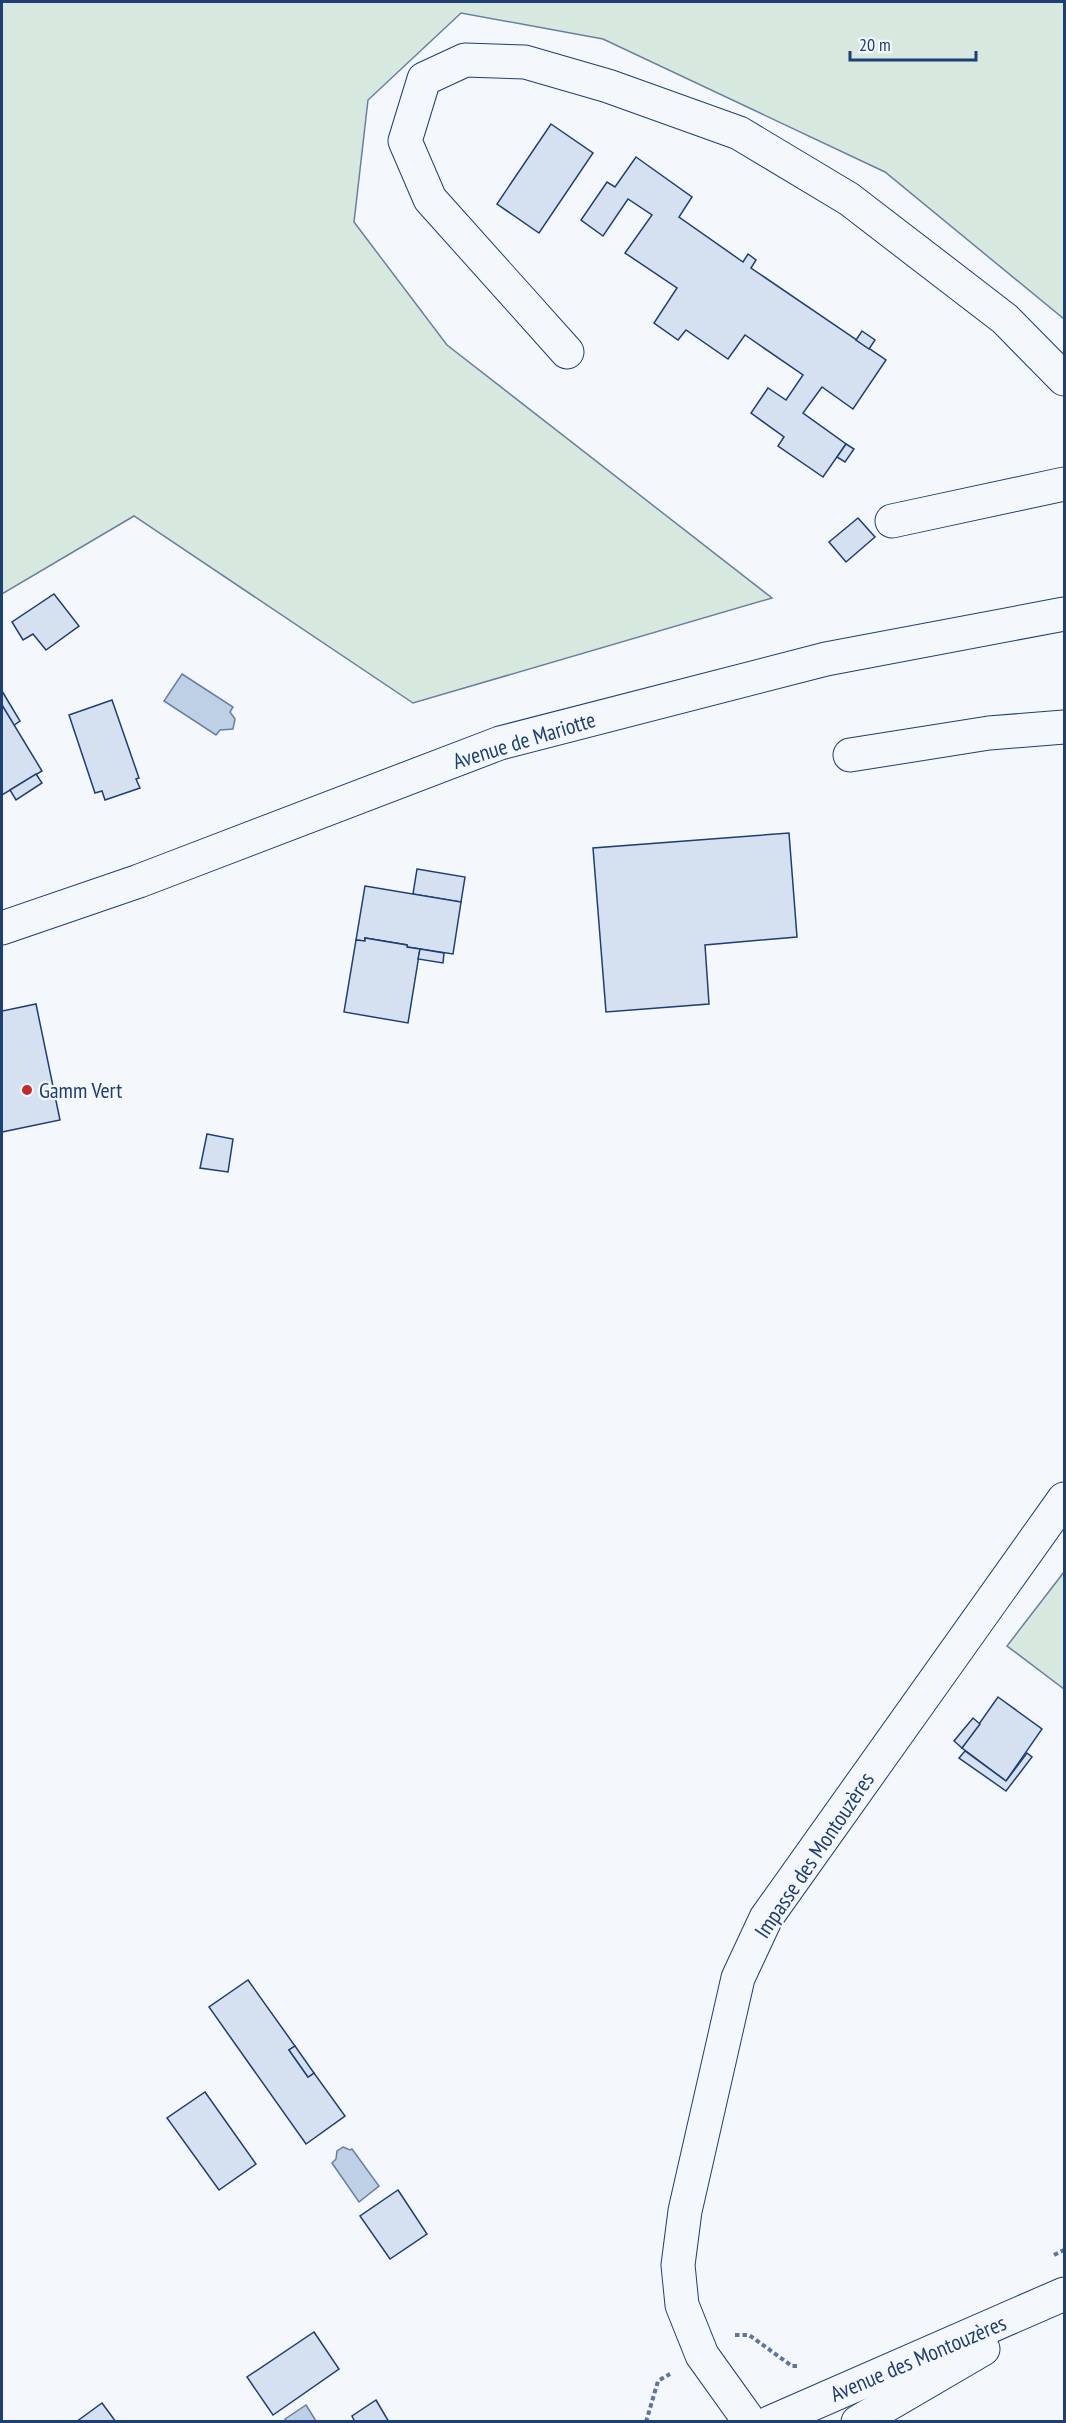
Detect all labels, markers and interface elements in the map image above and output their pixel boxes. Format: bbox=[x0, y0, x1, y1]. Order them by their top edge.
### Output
scale bar bbox=[850, 24, 976, 62]
text: 20 m bbox=[859, 33, 891, 56]
street label: Avenue de Mariotte bbox=[449, 705, 599, 775]
place label: Gamm Vert bbox=[39, 1076, 122, 1104]
marker: Gamm Vert bbox=[20, 1083, 34, 1097]
street label: Impasse des Montouzères bbox=[748, 1767, 880, 1943]
street label: Avenue des Montouzères bbox=[826, 2308, 1010, 2408]

